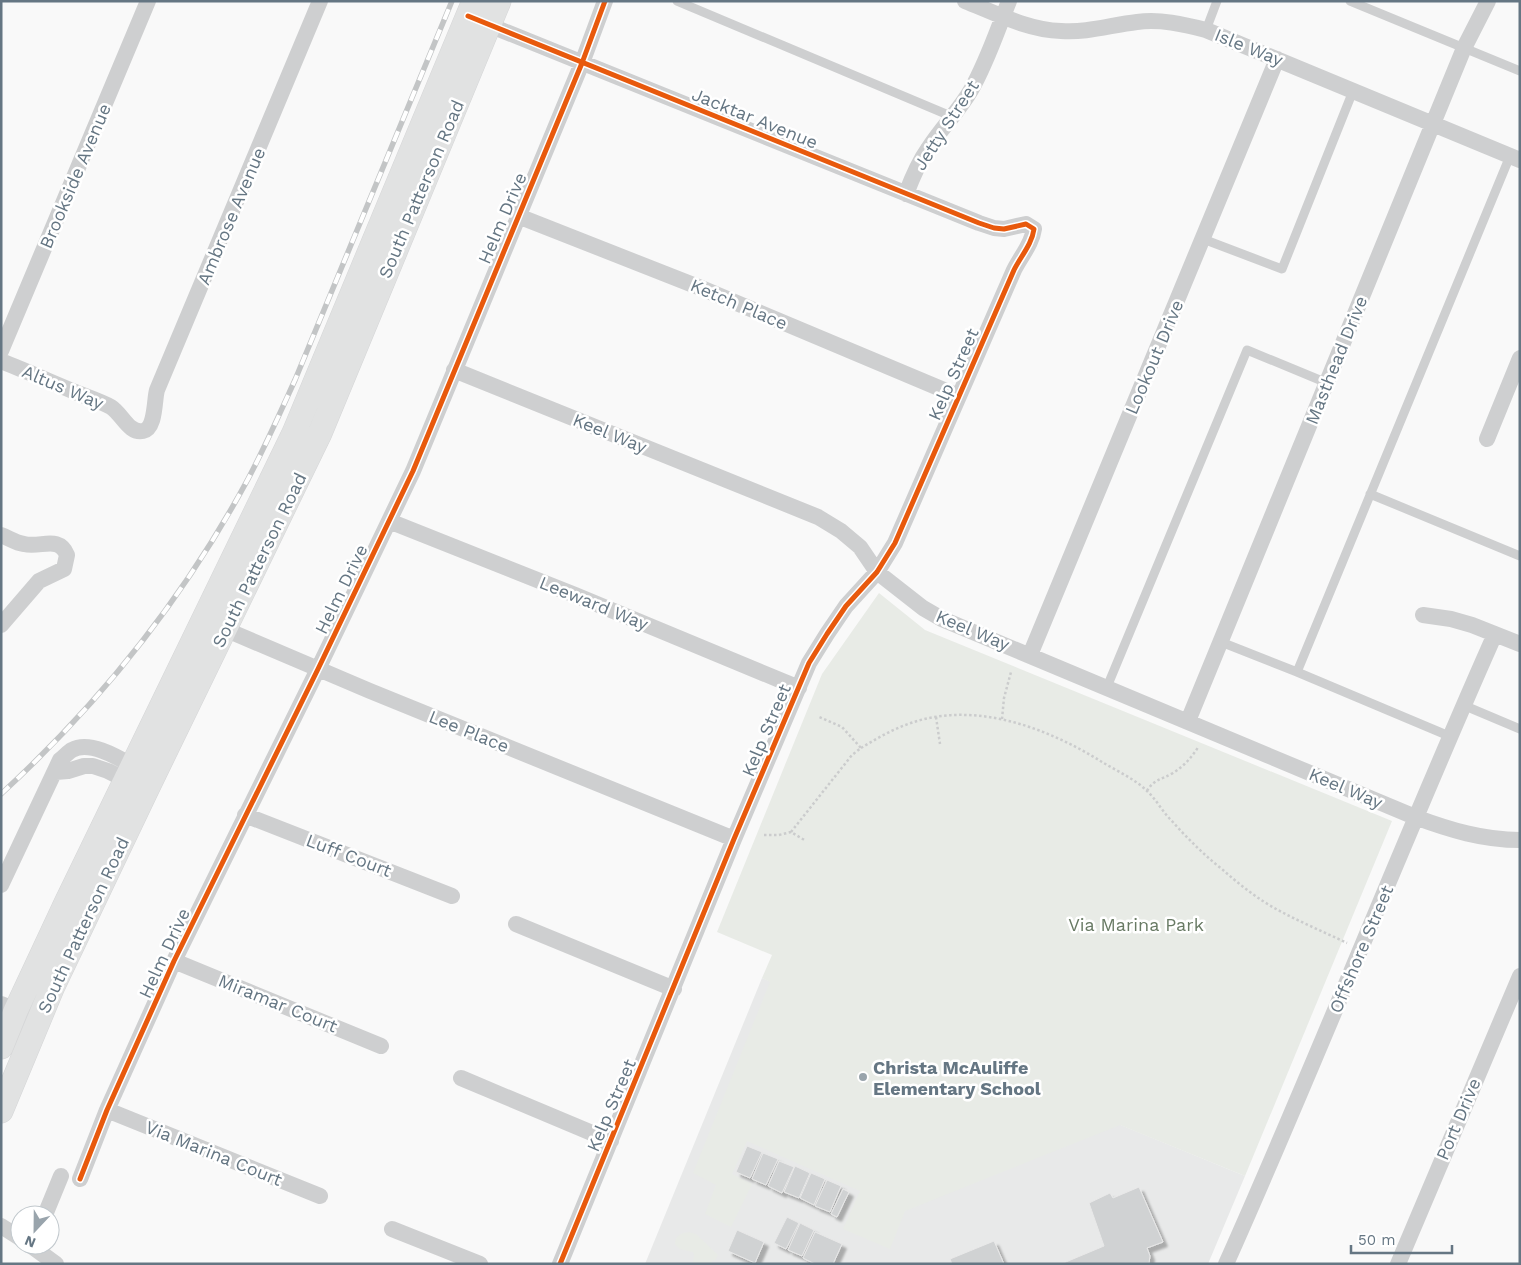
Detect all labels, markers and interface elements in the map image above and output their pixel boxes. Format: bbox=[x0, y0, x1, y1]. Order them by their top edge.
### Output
street label: Isle Way bbox=[1212, 24, 1287, 70]
street label: Jetty Street bbox=[909, 76, 983, 174]
street label: Jacktar Avenue bbox=[689, 83, 821, 153]
street label: South Patterson Road bbox=[374, 97, 468, 281]
street label: Brookside Avenue bbox=[35, 100, 115, 252]
street label: Ambrose Avenue bbox=[193, 144, 269, 288]
street label: Helm Drive bbox=[473, 169, 531, 267]
street label: Ketch Place bbox=[687, 274, 791, 334]
street label: Masthead Drive bbox=[1301, 293, 1371, 427]
street label: Lookout Drive bbox=[1120, 297, 1188, 417]
street label: Kelp Street bbox=[923, 324, 983, 423]
street label: Altus Way bbox=[19, 360, 108, 414]
street label: Keel Way bbox=[570, 409, 651, 458]
street label: South Patterson Road bbox=[208, 469, 310, 651]
street label: Helm Drive bbox=[310, 541, 372, 637]
street label: Leeward Way bbox=[536, 572, 652, 635]
street label: Keel Way bbox=[933, 605, 1014, 655]
street label: Kelp Street bbox=[737, 680, 795, 779]
street label: Lee Place bbox=[426, 705, 512, 757]
street label: Keel Way bbox=[1306, 763, 1387, 813]
street label: Luff Court bbox=[303, 829, 395, 881]
street label: South Patterson Road bbox=[33, 834, 133, 1016]
street label: Offshore Street bbox=[1325, 882, 1398, 1016]
street label: Helm Drive bbox=[134, 905, 194, 1001]
park label: Via Marina Park bbox=[1068, 914, 1204, 935]
street label: Miramar Court bbox=[215, 970, 341, 1037]
street label: Kelp Street bbox=[582, 1055, 640, 1154]
place label: Christa McAuliffe Elementary School bbox=[873, 1057, 1041, 1099]
marker: Christa McAuliffe Elementary School bbox=[857, 1071, 869, 1083]
street label: Port Drive bbox=[1431, 1075, 1485, 1163]
street label: Via Marina Court bbox=[143, 1116, 286, 1190]
north arrow bbox=[10, 1205, 60, 1255]
scale bar bbox=[1351, 1222, 1452, 1254]
text: 50 m bbox=[1358, 1231, 1395, 1249]
text: N bbox=[22, 1233, 38, 1251]

